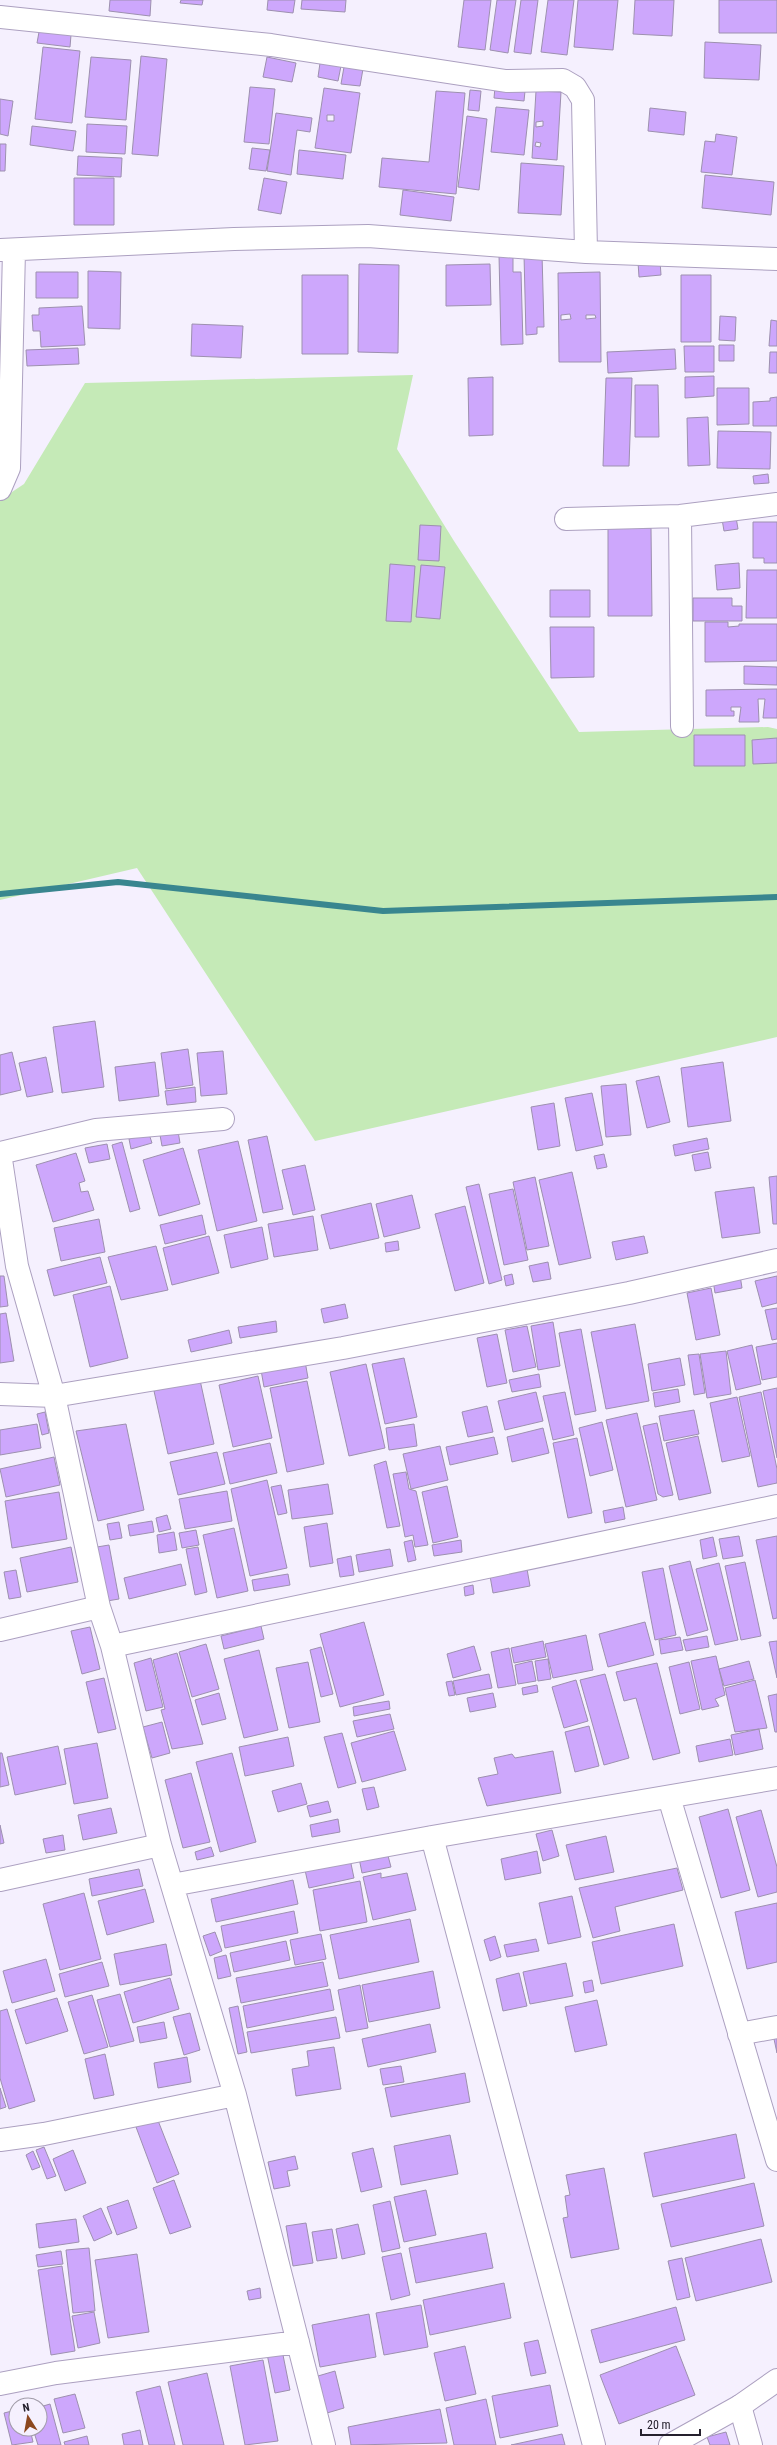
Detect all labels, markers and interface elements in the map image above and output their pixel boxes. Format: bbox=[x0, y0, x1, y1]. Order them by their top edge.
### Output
north arrow bbox=[8, 2397, 48, 2437]
text: N bbox=[22, 2401, 31, 2415]
scale bar bbox=[641, 2411, 700, 2437]
text: 20 m bbox=[647, 2418, 671, 2432]

